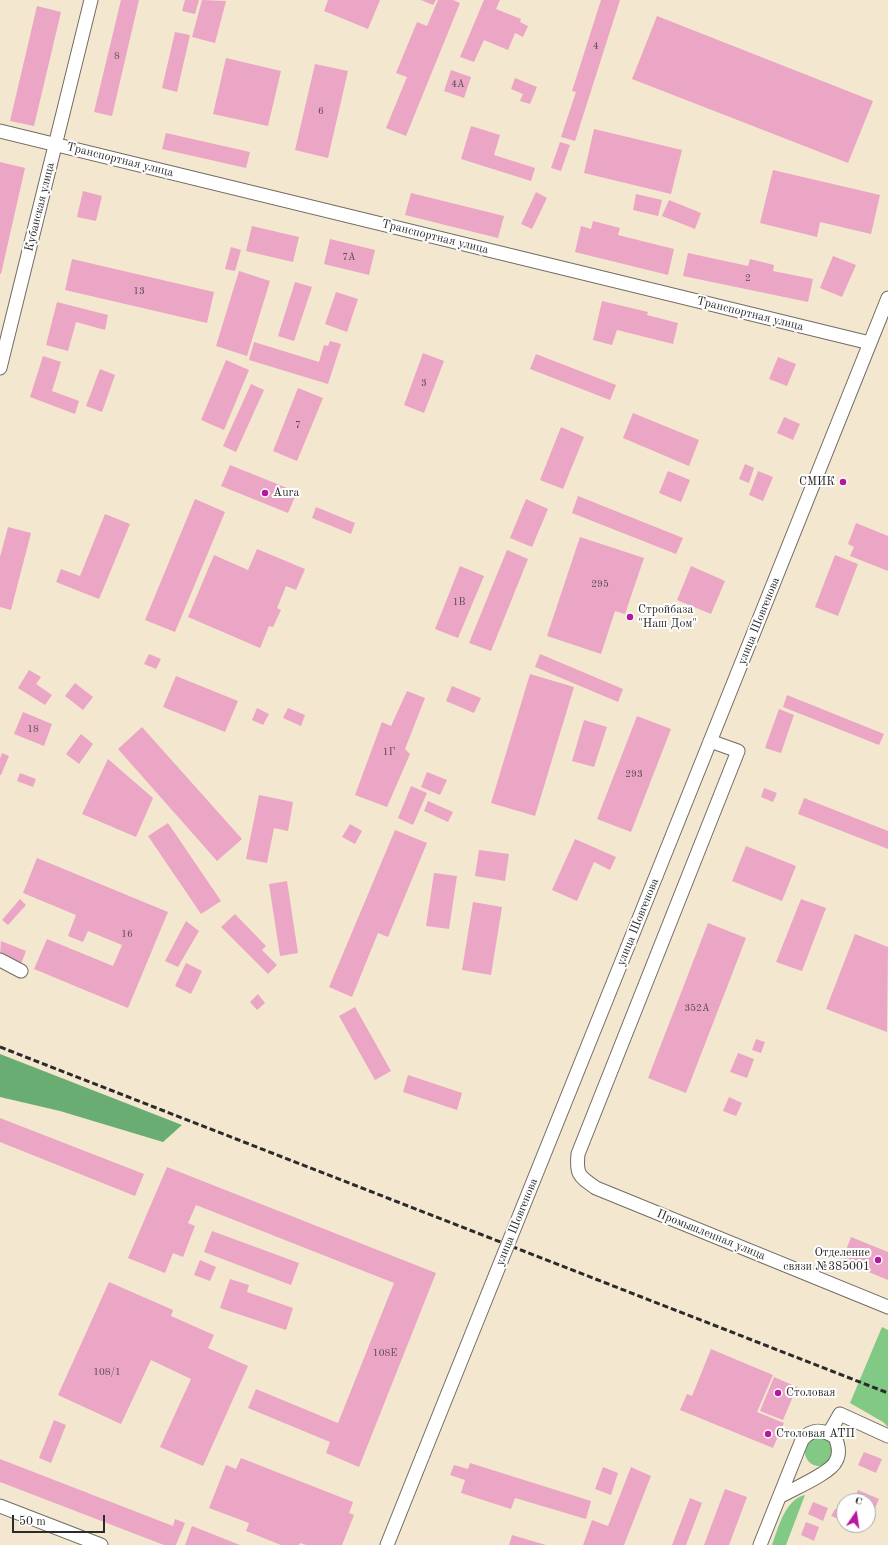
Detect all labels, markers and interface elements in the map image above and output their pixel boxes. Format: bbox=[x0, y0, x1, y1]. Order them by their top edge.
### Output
house number: 4 bbox=[593, 40, 599, 52]
house number: 8 bbox=[114, 50, 120, 62]
house number: 4А bbox=[451, 78, 465, 90]
house number: 6 bbox=[318, 105, 324, 117]
street label: Транспортная улица bbox=[65, 140, 175, 180]
street label: Кубанская улица bbox=[22, 161, 58, 253]
street label: Транспортная улица bbox=[380, 217, 490, 257]
house number: 7А bbox=[342, 251, 356, 263]
house number: 2 bbox=[745, 272, 751, 284]
house number: 13 bbox=[133, 285, 145, 297]
street label: Транспортная улица bbox=[695, 294, 805, 334]
house number: 3 bbox=[421, 377, 427, 389]
house number: 7 bbox=[295, 419, 301, 431]
place label: СМИК bbox=[799, 475, 835, 489]
marker: СМИК bbox=[838, 477, 848, 487]
place label: Aura bbox=[273, 486, 299, 500]
marker: Aura bbox=[260, 488, 270, 498]
street label: улица Шовгенова bbox=[735, 575, 783, 667]
house number: 295 bbox=[591, 578, 609, 590]
house number: 1В bbox=[453, 596, 465, 608]
place label: Стройбаза "Наш Дом" bbox=[638, 603, 697, 631]
marker: Стройбаза "Наш Дом" bbox=[625, 612, 635, 622]
house number: 18 bbox=[27, 723, 39, 735]
house number: 1Г bbox=[383, 746, 395, 758]
house number: 293 bbox=[625, 768, 643, 780]
street label: улица Шовгенова bbox=[614, 876, 662, 968]
house number: 16 bbox=[121, 928, 133, 940]
house number: 352А bbox=[684, 1002, 710, 1014]
street label: улица Шовгенова bbox=[493, 1176, 541, 1268]
street label: Промышленная улица bbox=[655, 1207, 767, 1263]
place label: Отделение связи №385001 bbox=[783, 1246, 870, 1274]
marker: Отделение связи №385001 bbox=[873, 1255, 883, 1265]
house number: 108Е bbox=[373, 1347, 397, 1359]
house number: 108/1 bbox=[93, 1366, 121, 1378]
place label: Столовая bbox=[786, 1386, 836, 1400]
marker: Столовая bbox=[773, 1388, 783, 1398]
place label: Столовая АТП bbox=[776, 1427, 855, 1441]
marker: Столовая АТП bbox=[763, 1429, 773, 1439]
north arrow bbox=[836, 1493, 876, 1533]
text: С bbox=[854, 1496, 863, 1508]
scale bar bbox=[14, 1507, 107, 1533]
text: 50 m bbox=[19, 1516, 46, 1528]

